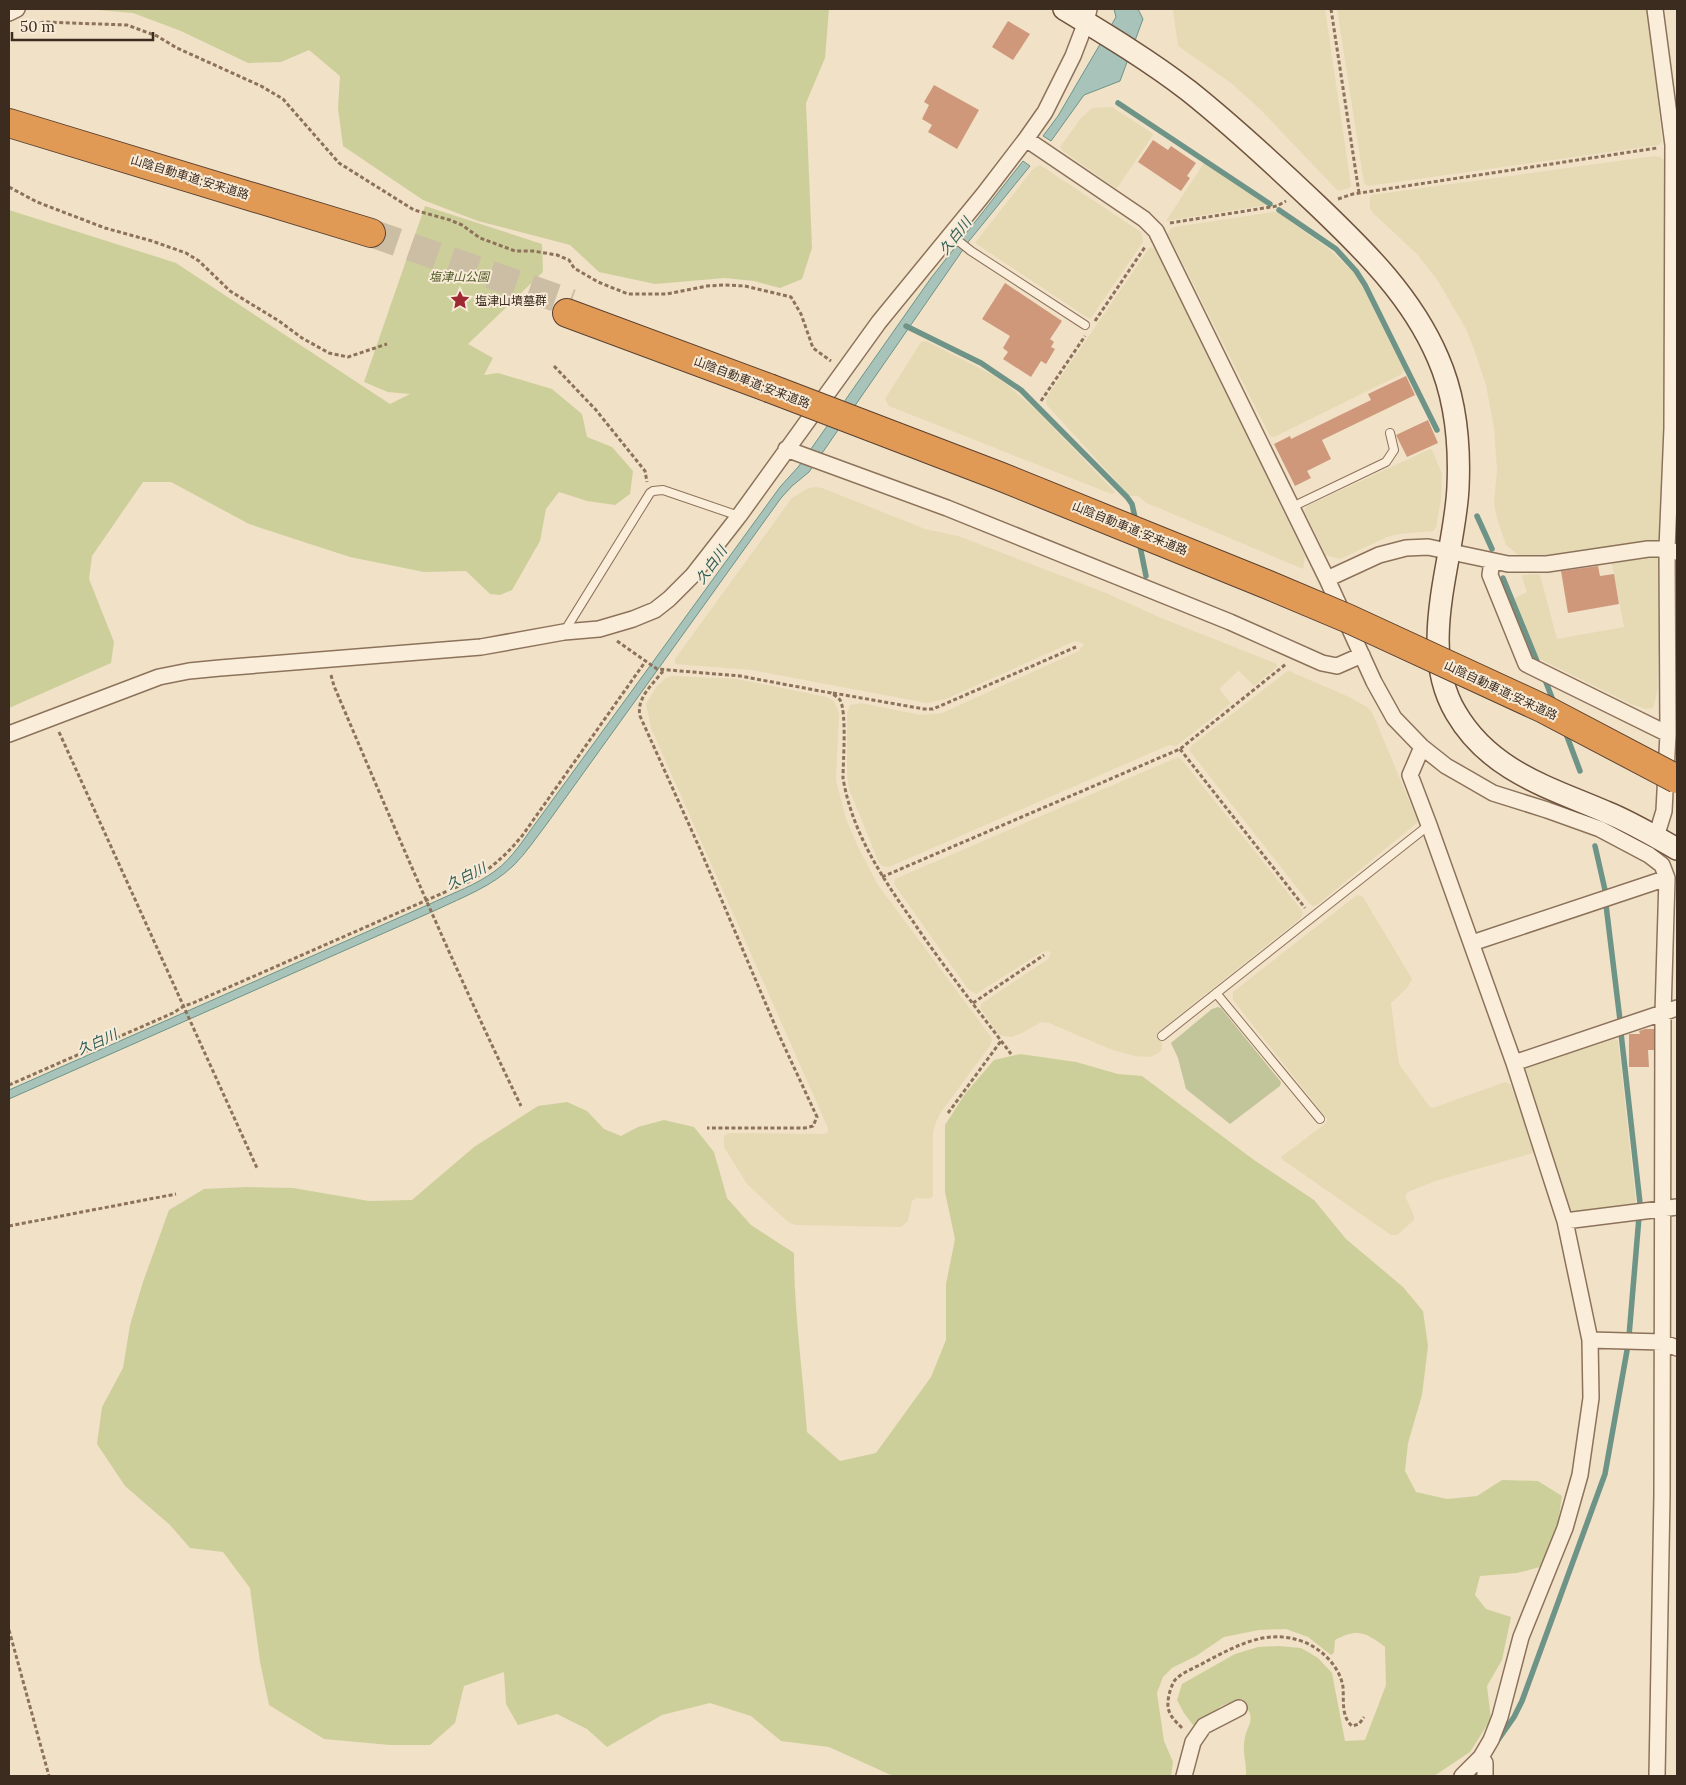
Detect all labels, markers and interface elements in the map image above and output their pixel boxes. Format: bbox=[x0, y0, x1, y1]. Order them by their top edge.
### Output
scale bar bbox=[12, 10, 154, 42]
text: 50 m bbox=[20, 17, 55, 36]
street label: 山陰自動車道;安来道路 bbox=[129, 152, 251, 202]
water label: 久白川 bbox=[935, 212, 976, 258]
park label: 塩津山公園 bbox=[429, 269, 491, 284]
place icon: 塩津山墳墓群 bbox=[449, 289, 471, 311]
place label: 塩津山墳墓群 bbox=[475, 293, 547, 308]
street label: 山陰自動車道;安来道路 bbox=[692, 353, 812, 411]
street label: 山陰自動車道;安来道路 bbox=[1070, 498, 1190, 558]
water label: 久白川 bbox=[691, 541, 732, 587]
street label: 山陰自動車道;安来道路 bbox=[1442, 657, 1560, 723]
water label: 久白川 bbox=[443, 858, 491, 893]
water label: 久白川 bbox=[74, 1024, 122, 1059]

